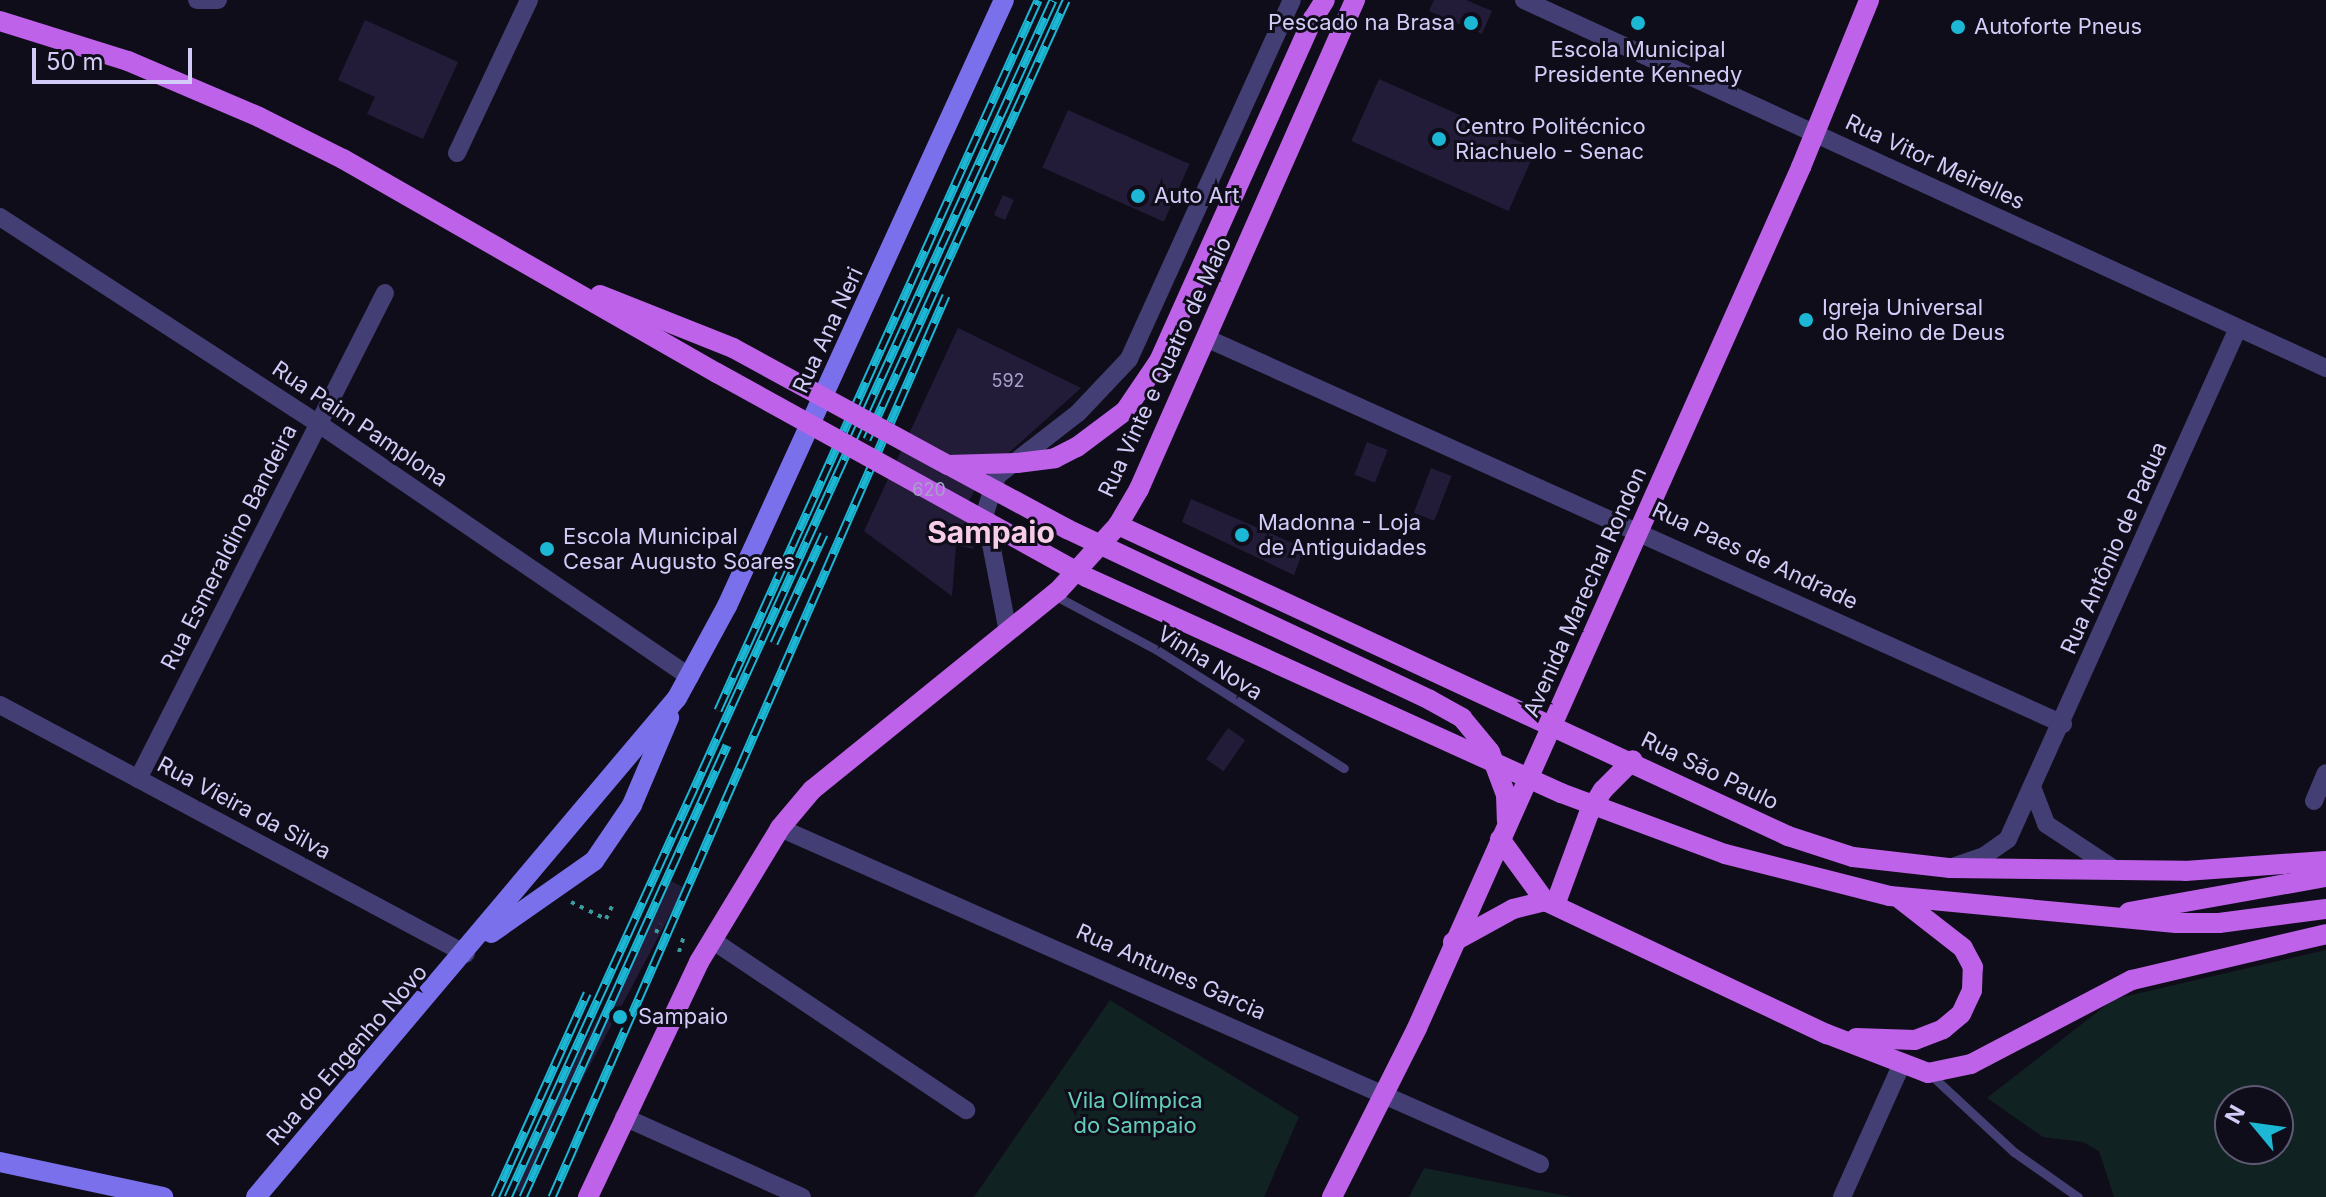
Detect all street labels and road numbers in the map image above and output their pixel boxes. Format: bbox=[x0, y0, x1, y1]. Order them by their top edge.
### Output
street label: Rua Vitor Meirelles bbox=[1841, 109, 2029, 215]
street label: Rua Vinte e Quatro de Maio bbox=[1093, 233, 1237, 501]
street label: Rua Ana Neri bbox=[787, 263, 869, 397]
street label: Rua Paim Pamplona bbox=[267, 355, 453, 493]
street label: Rua Esmeraldino Bandeira bbox=[156, 420, 302, 674]
street label: Rua Antônio de Padua bbox=[2055, 438, 2173, 658]
street label: Avenida Marechal Rondon bbox=[1518, 463, 1652, 721]
street label: Rua Paes de Andrade bbox=[1648, 497, 1862, 615]
street label: Vinha Nova bbox=[1153, 620, 1267, 706]
street label: Rua São Paulo bbox=[1637, 726, 1783, 816]
street label: Rua Vieira da Silva bbox=[153, 751, 335, 865]
street label: Rua Antunes Garcia bbox=[1072, 918, 1270, 1026]
street label: Rua do Engenho Novo bbox=[261, 959, 433, 1151]

